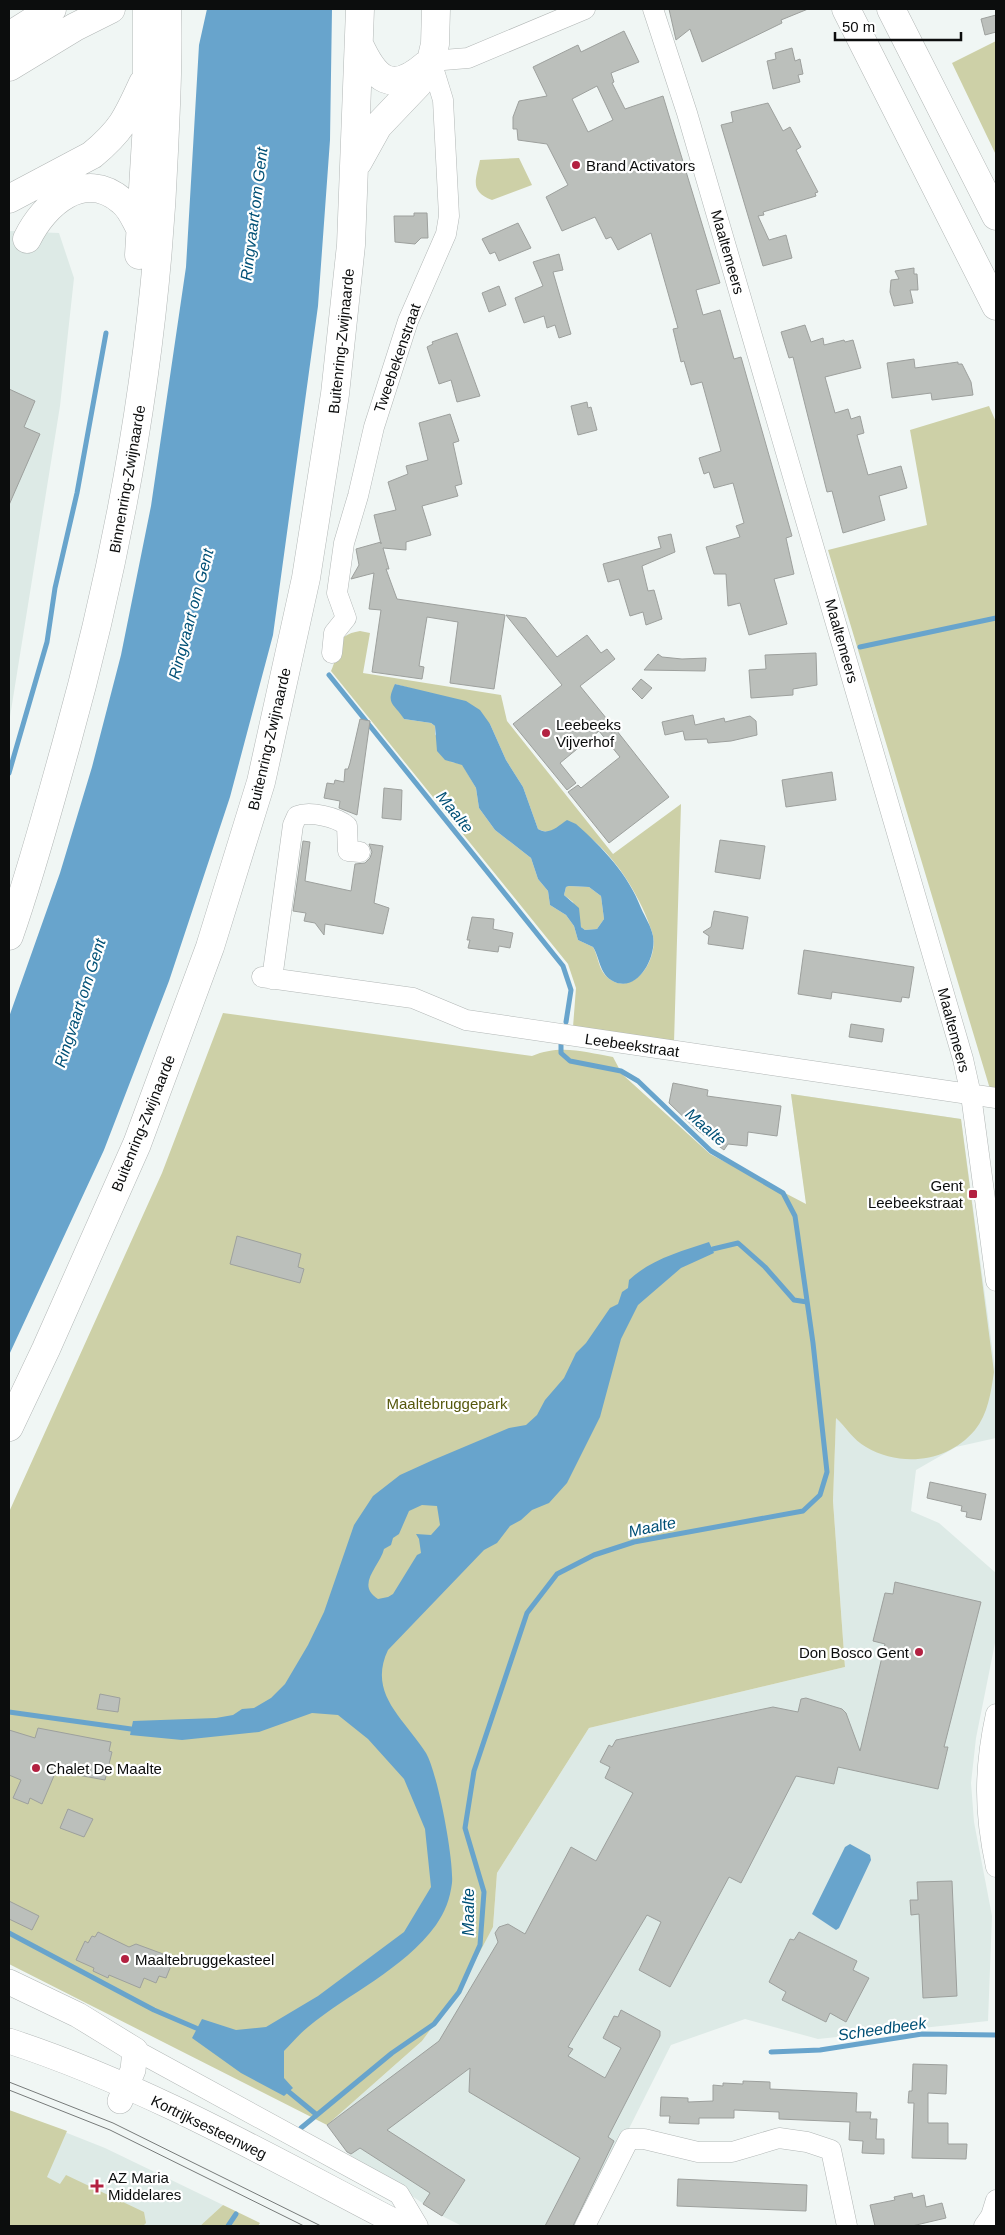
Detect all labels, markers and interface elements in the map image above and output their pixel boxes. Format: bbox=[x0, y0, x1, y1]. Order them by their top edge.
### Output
scale bar bbox=[835, 10, 961, 42]
text: 50 m bbox=[842, 18, 875, 35]
water label: Ringvaart om Gent bbox=[237, 146, 271, 282]
place label: Brand Activators bbox=[586, 157, 695, 174]
marker: Brand Activators bbox=[570, 159, 582, 171]
street label: Maaltemeers bbox=[708, 208, 748, 296]
street label: Buitenring-Zwijnaarde bbox=[325, 268, 357, 414]
street label: Tweebekenstraat bbox=[370, 300, 424, 415]
street label: Binnenring-Zwijnaarde bbox=[106, 404, 148, 554]
water label: Ringvaart om Gent bbox=[165, 546, 217, 681]
street label: Maaltemeers bbox=[822, 597, 862, 685]
street label: Buitenring-Zwijnaarde bbox=[244, 666, 294, 812]
place label: Leebeeks Vijverhof bbox=[556, 716, 621, 750]
marker: Leebeeks Vijverhof bbox=[540, 727, 552, 739]
water label: Maalte bbox=[433, 788, 477, 836]
water label: Ringvaart om Gent bbox=[51, 936, 109, 1069]
street label: Maaltemeers bbox=[935, 986, 973, 1074]
street label: Leebeekstraat bbox=[584, 1030, 681, 1060]
street label: Buitenring-Zwijnaarde bbox=[108, 1052, 178, 1194]
water label: Maalte bbox=[682, 1105, 730, 1149]
place label: Gent Leebeekstraat bbox=[868, 1177, 964, 1211]
marker: Gent Leebeekstraat bbox=[967, 1188, 979, 1200]
park label: Maaltebruggepark bbox=[387, 1395, 508, 1412]
water label: Maalte bbox=[627, 1514, 677, 1540]
place label: Don Bosco Gent bbox=[799, 1644, 910, 1661]
marker: Don Bosco Gent bbox=[913, 1646, 925, 1658]
place label: Chalet De Maalte bbox=[46, 1760, 162, 1777]
marker: Chalet De Maalte bbox=[30, 1762, 42, 1774]
water label: Maalte bbox=[460, 1888, 477, 1936]
place label: Maaltebruggekasteel bbox=[135, 1951, 274, 1968]
marker: Maaltebruggekasteel bbox=[119, 1953, 131, 1965]
water label: Scheedbeek bbox=[837, 2014, 928, 2044]
street label: Kortrijksesteenweg bbox=[148, 2092, 270, 2162]
place label: AZ Maria Middelares bbox=[108, 2169, 181, 2203]
marker: AZ Maria Middelares bbox=[90, 2179, 104, 2193]

